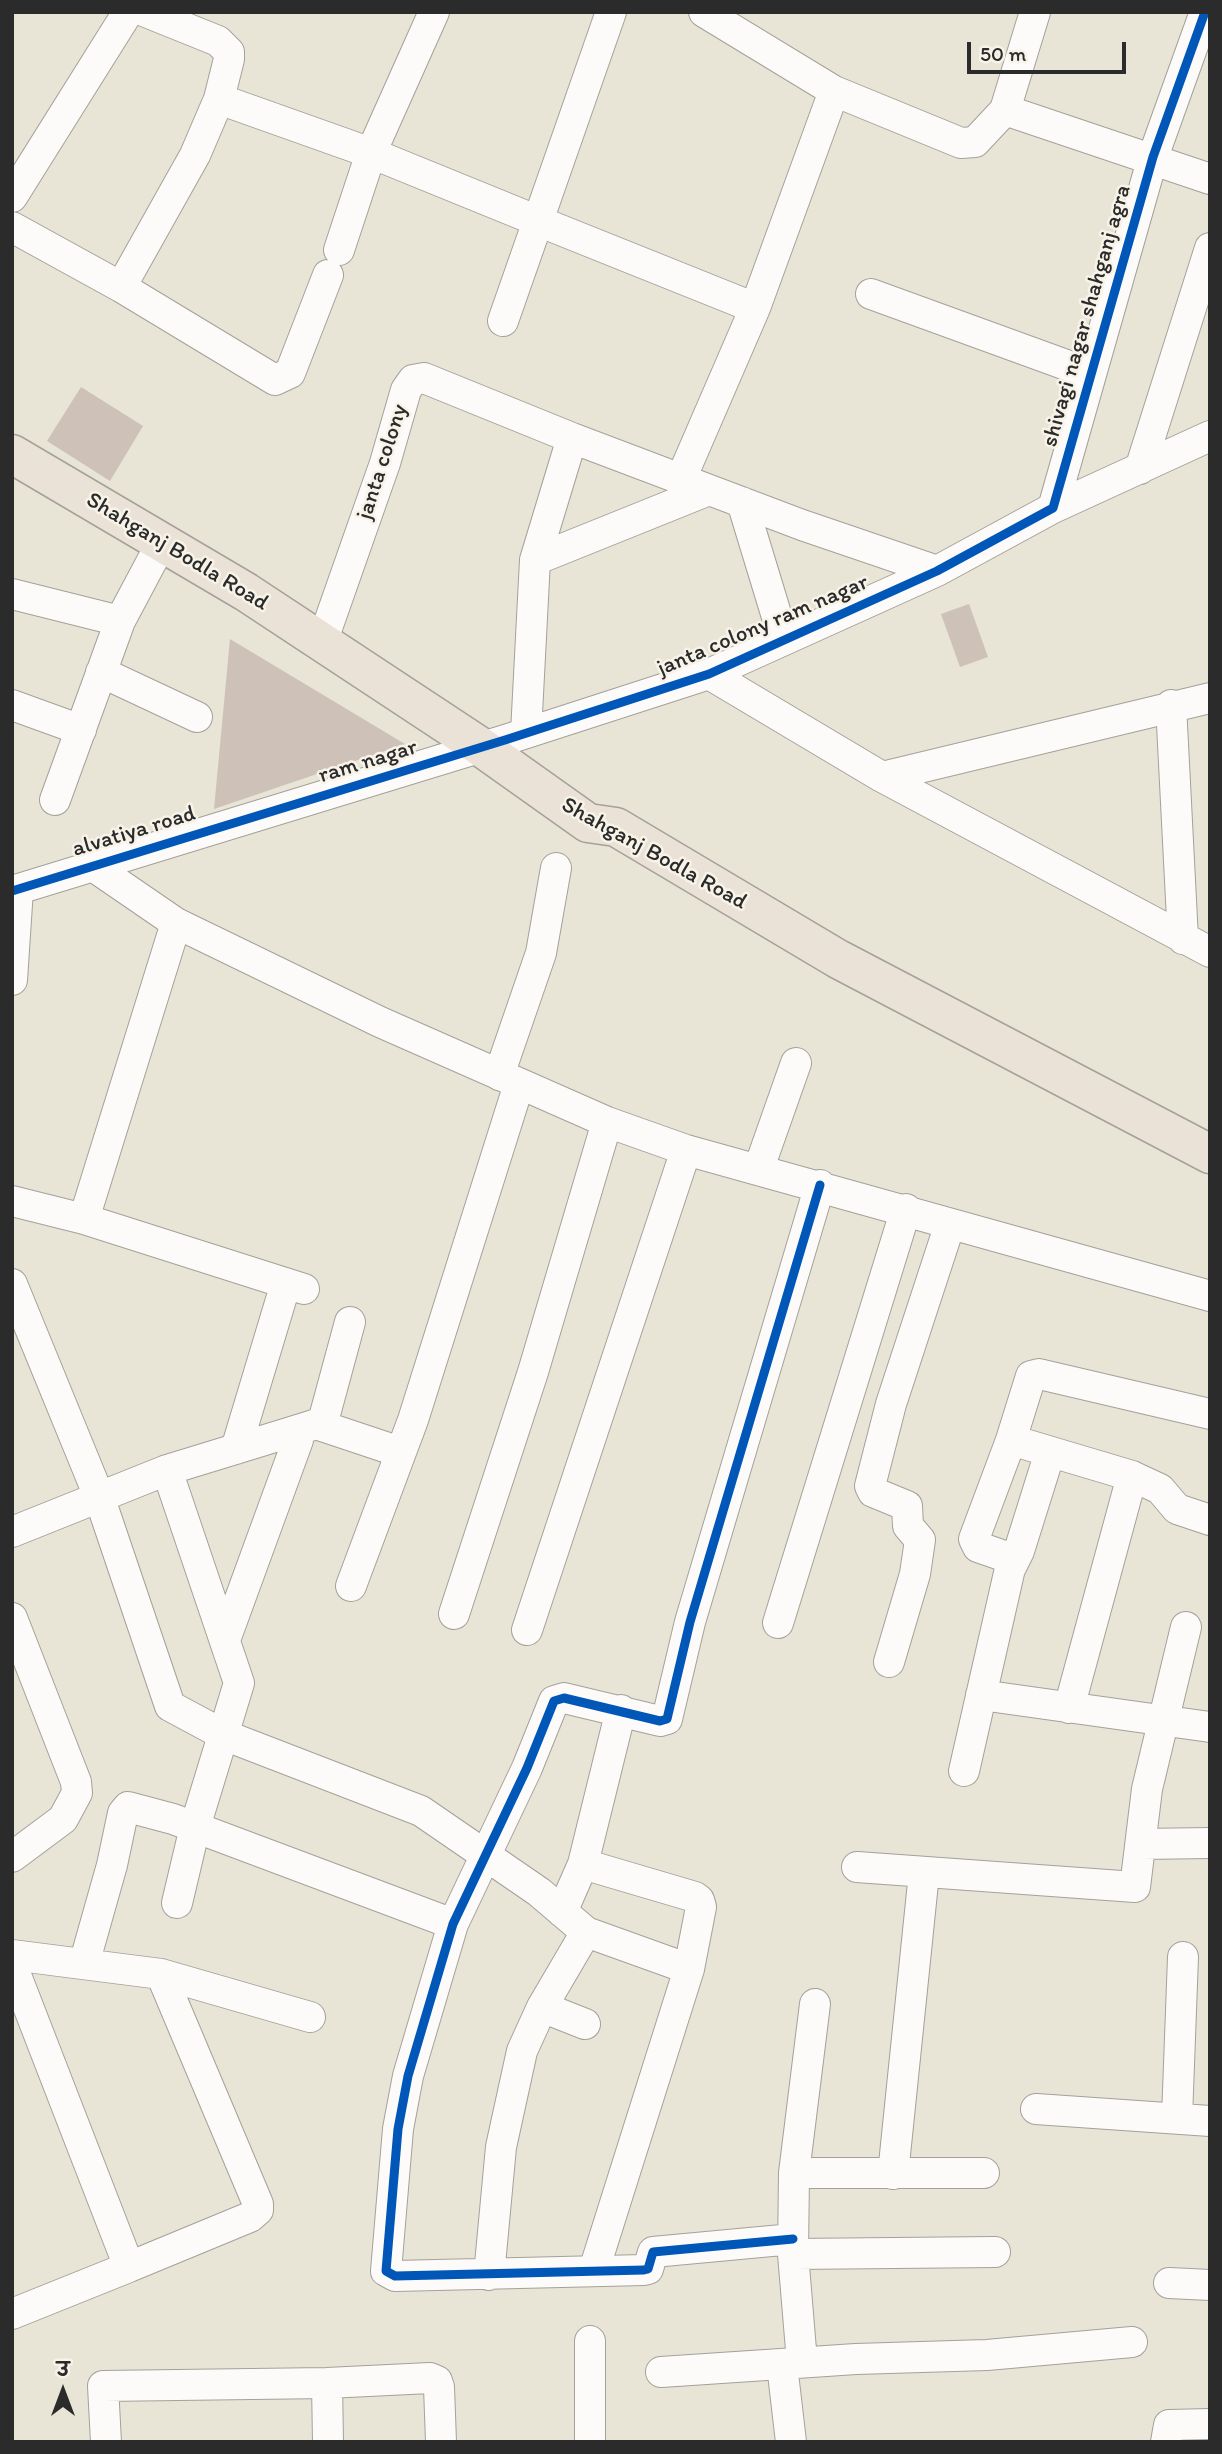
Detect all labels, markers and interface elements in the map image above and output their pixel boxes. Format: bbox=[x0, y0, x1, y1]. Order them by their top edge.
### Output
scale bar bbox=[970, 28, 1129, 72]
text: 50 m bbox=[980, 41, 1026, 66]
street label: shivagi nagar shahganj agra bbox=[1036, 182, 1138, 450]
street label: janta colony bbox=[351, 401, 415, 523]
street label: Shahganj Bodla Road bbox=[81, 487, 273, 617]
street label: janta colony ram nagar bbox=[653, 569, 873, 683]
street label: ram nagar bbox=[315, 734, 421, 790]
street label: Shahganj Bodla Road bbox=[556, 792, 752, 916]
street label: alvatiya road bbox=[69, 800, 199, 864]
north arrow bbox=[28, 2356, 98, 2426]
text: उ bbox=[57, 2358, 69, 2381]

